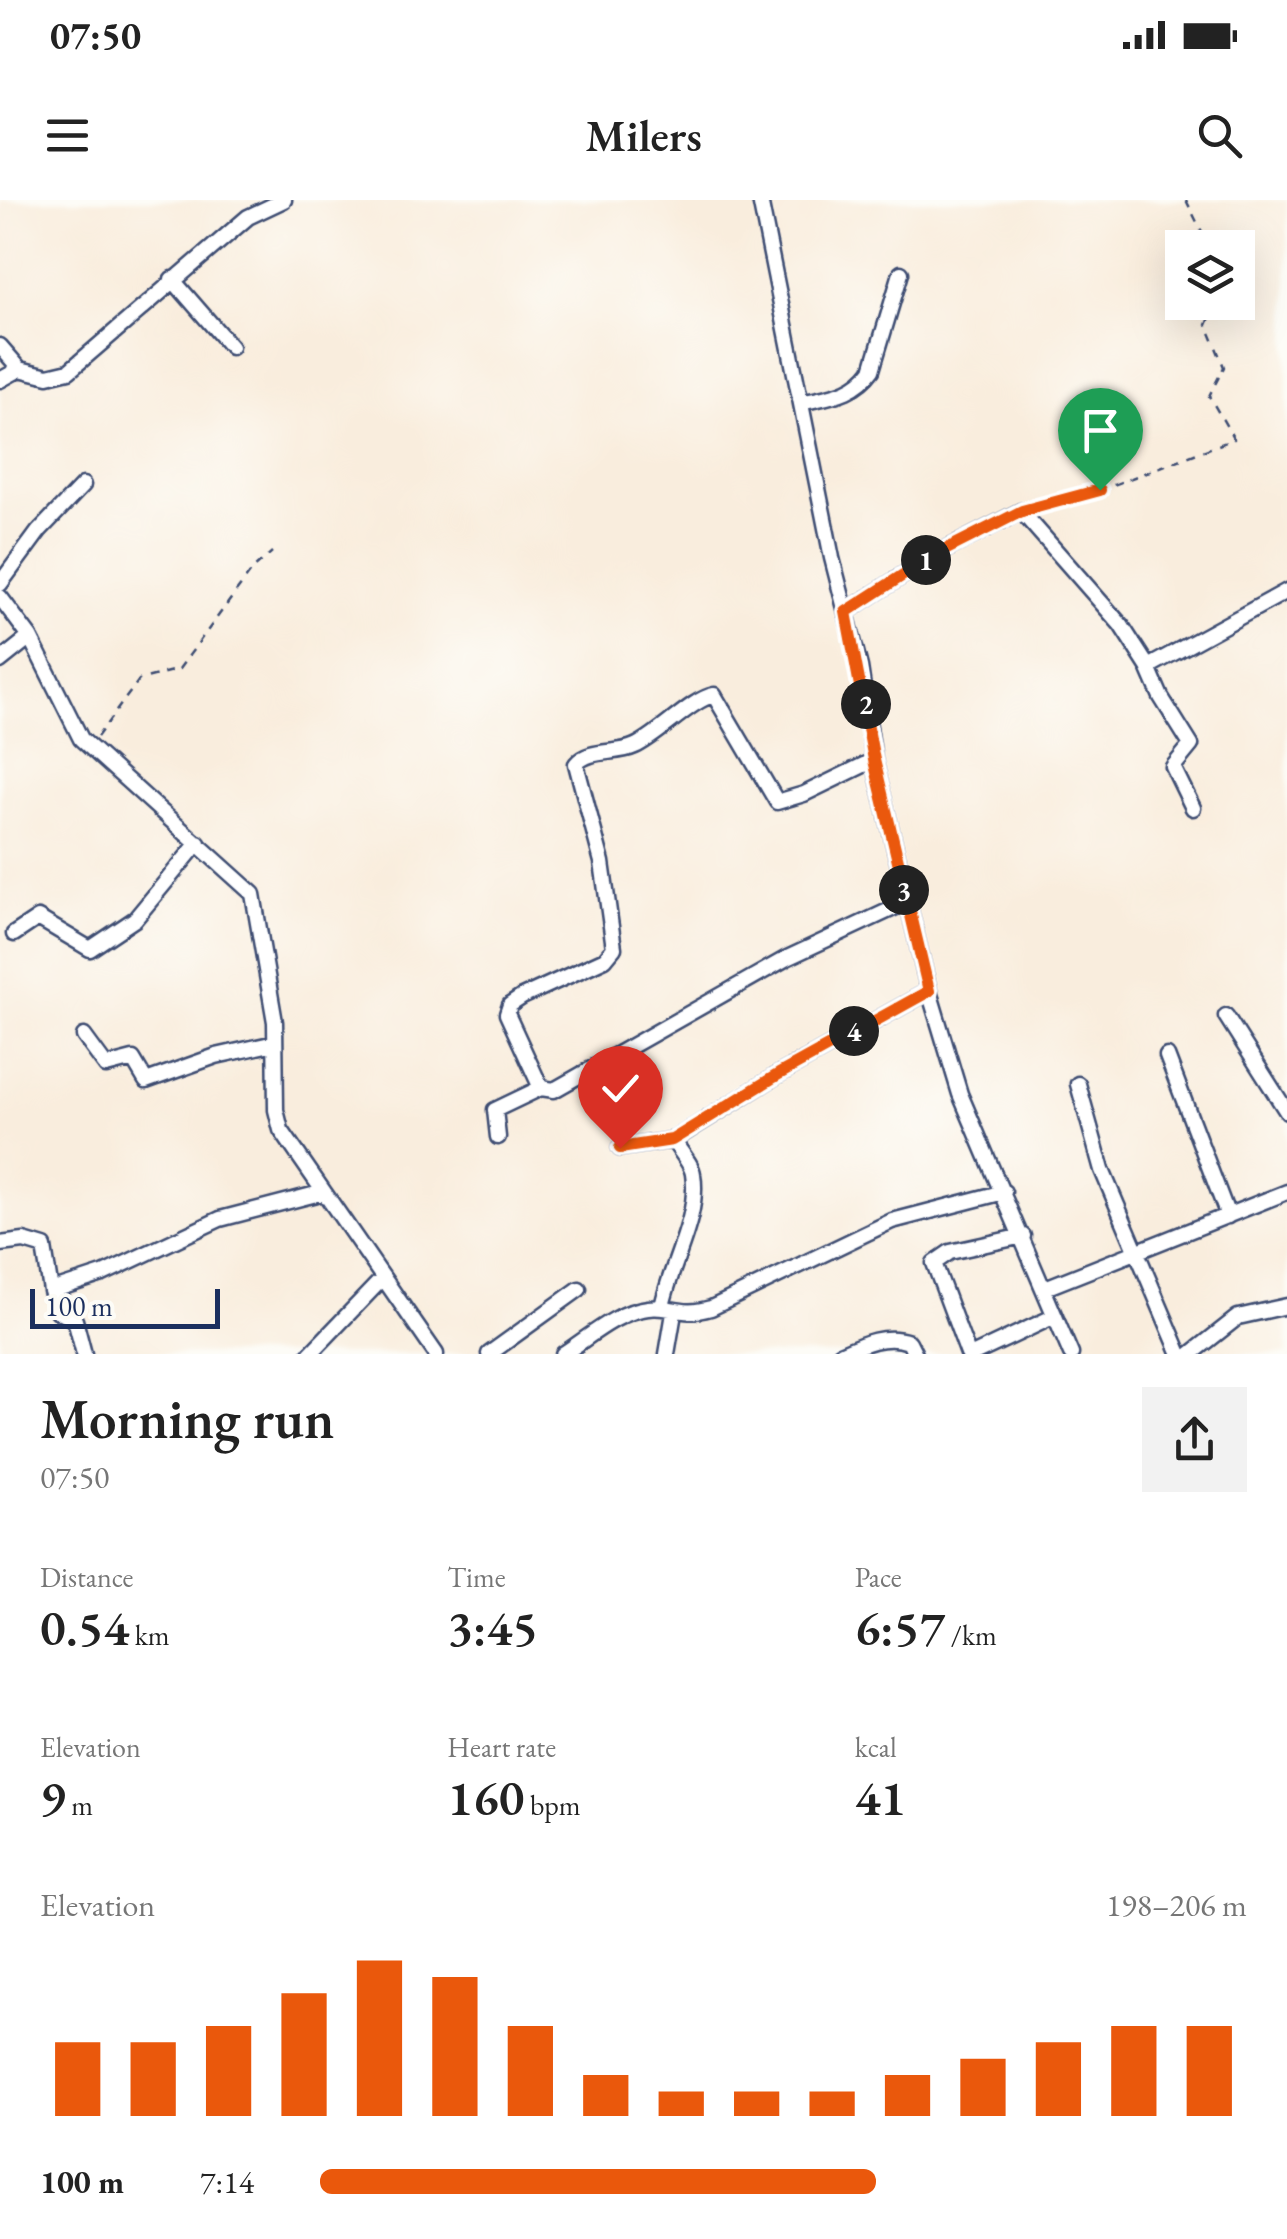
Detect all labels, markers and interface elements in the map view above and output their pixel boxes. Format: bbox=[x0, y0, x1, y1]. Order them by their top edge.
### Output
text: 07:50 bbox=[50, 11, 141, 60]
text: Milers bbox=[585, 106, 702, 164]
icon: menu bbox=[40, 108, 95, 163]
icon: search bbox=[1192, 108, 1247, 163]
map controls bbox=[1165, 230, 1255, 320]
button: layers bbox=[1165, 230, 1255, 320]
pin bbox=[1058, 388, 1143, 491]
icon: arrive bbox=[1073, 403, 1128, 458]
pin: 1 bbox=[901, 535, 951, 585]
text: 1 bbox=[919, 542, 933, 578]
pin: 2 bbox=[841, 679, 891, 729]
text: 2 bbox=[859, 686, 873, 722]
pin: 3 bbox=[879, 865, 929, 915]
text: 3 bbox=[897, 872, 911, 908]
pin: 4 bbox=[829, 1006, 879, 1056]
text: 4 bbox=[847, 1013, 861, 1049]
pin bbox=[578, 1046, 663, 1149]
icon: check bbox=[593, 1061, 648, 1116]
scale bar bbox=[30, 1284, 220, 1328]
text: 100 m bbox=[45, 1288, 113, 1324]
text: Morning run bbox=[40, 1383, 334, 1454]
button: share bbox=[1142, 1387, 1247, 1492]
text: 07:50 bbox=[40, 1456, 109, 1498]
text: Distance bbox=[40, 1559, 134, 1595]
text: Time bbox=[447, 1559, 506, 1595]
text: Pace bbox=[855, 1559, 902, 1595]
text: 0.54 bbox=[40, 1595, 129, 1660]
text: 3:45 bbox=[447, 1595, 538, 1660]
text: 6:57 bbox=[855, 1595, 945, 1660]
text: km bbox=[129, 1617, 170, 1653]
text: /km bbox=[945, 1617, 997, 1653]
text: Elevation bbox=[40, 1729, 141, 1765]
text: Heart rate bbox=[447, 1729, 556, 1765]
text: kcal bbox=[855, 1729, 897, 1765]
text: 9 bbox=[40, 1765, 66, 1830]
text: 160 bbox=[447, 1765, 524, 1830]
text: 41 bbox=[855, 1765, 906, 1830]
text: m bbox=[66, 1787, 93, 1823]
text: bpm bbox=[524, 1787, 581, 1823]
text: Elevation bbox=[40, 1884, 155, 1926]
text: 198–206 m bbox=[1106, 1884, 1247, 1926]
text: 100 m bbox=[40, 2161, 124, 2203]
text: 7:14 bbox=[200, 2161, 254, 2203]

